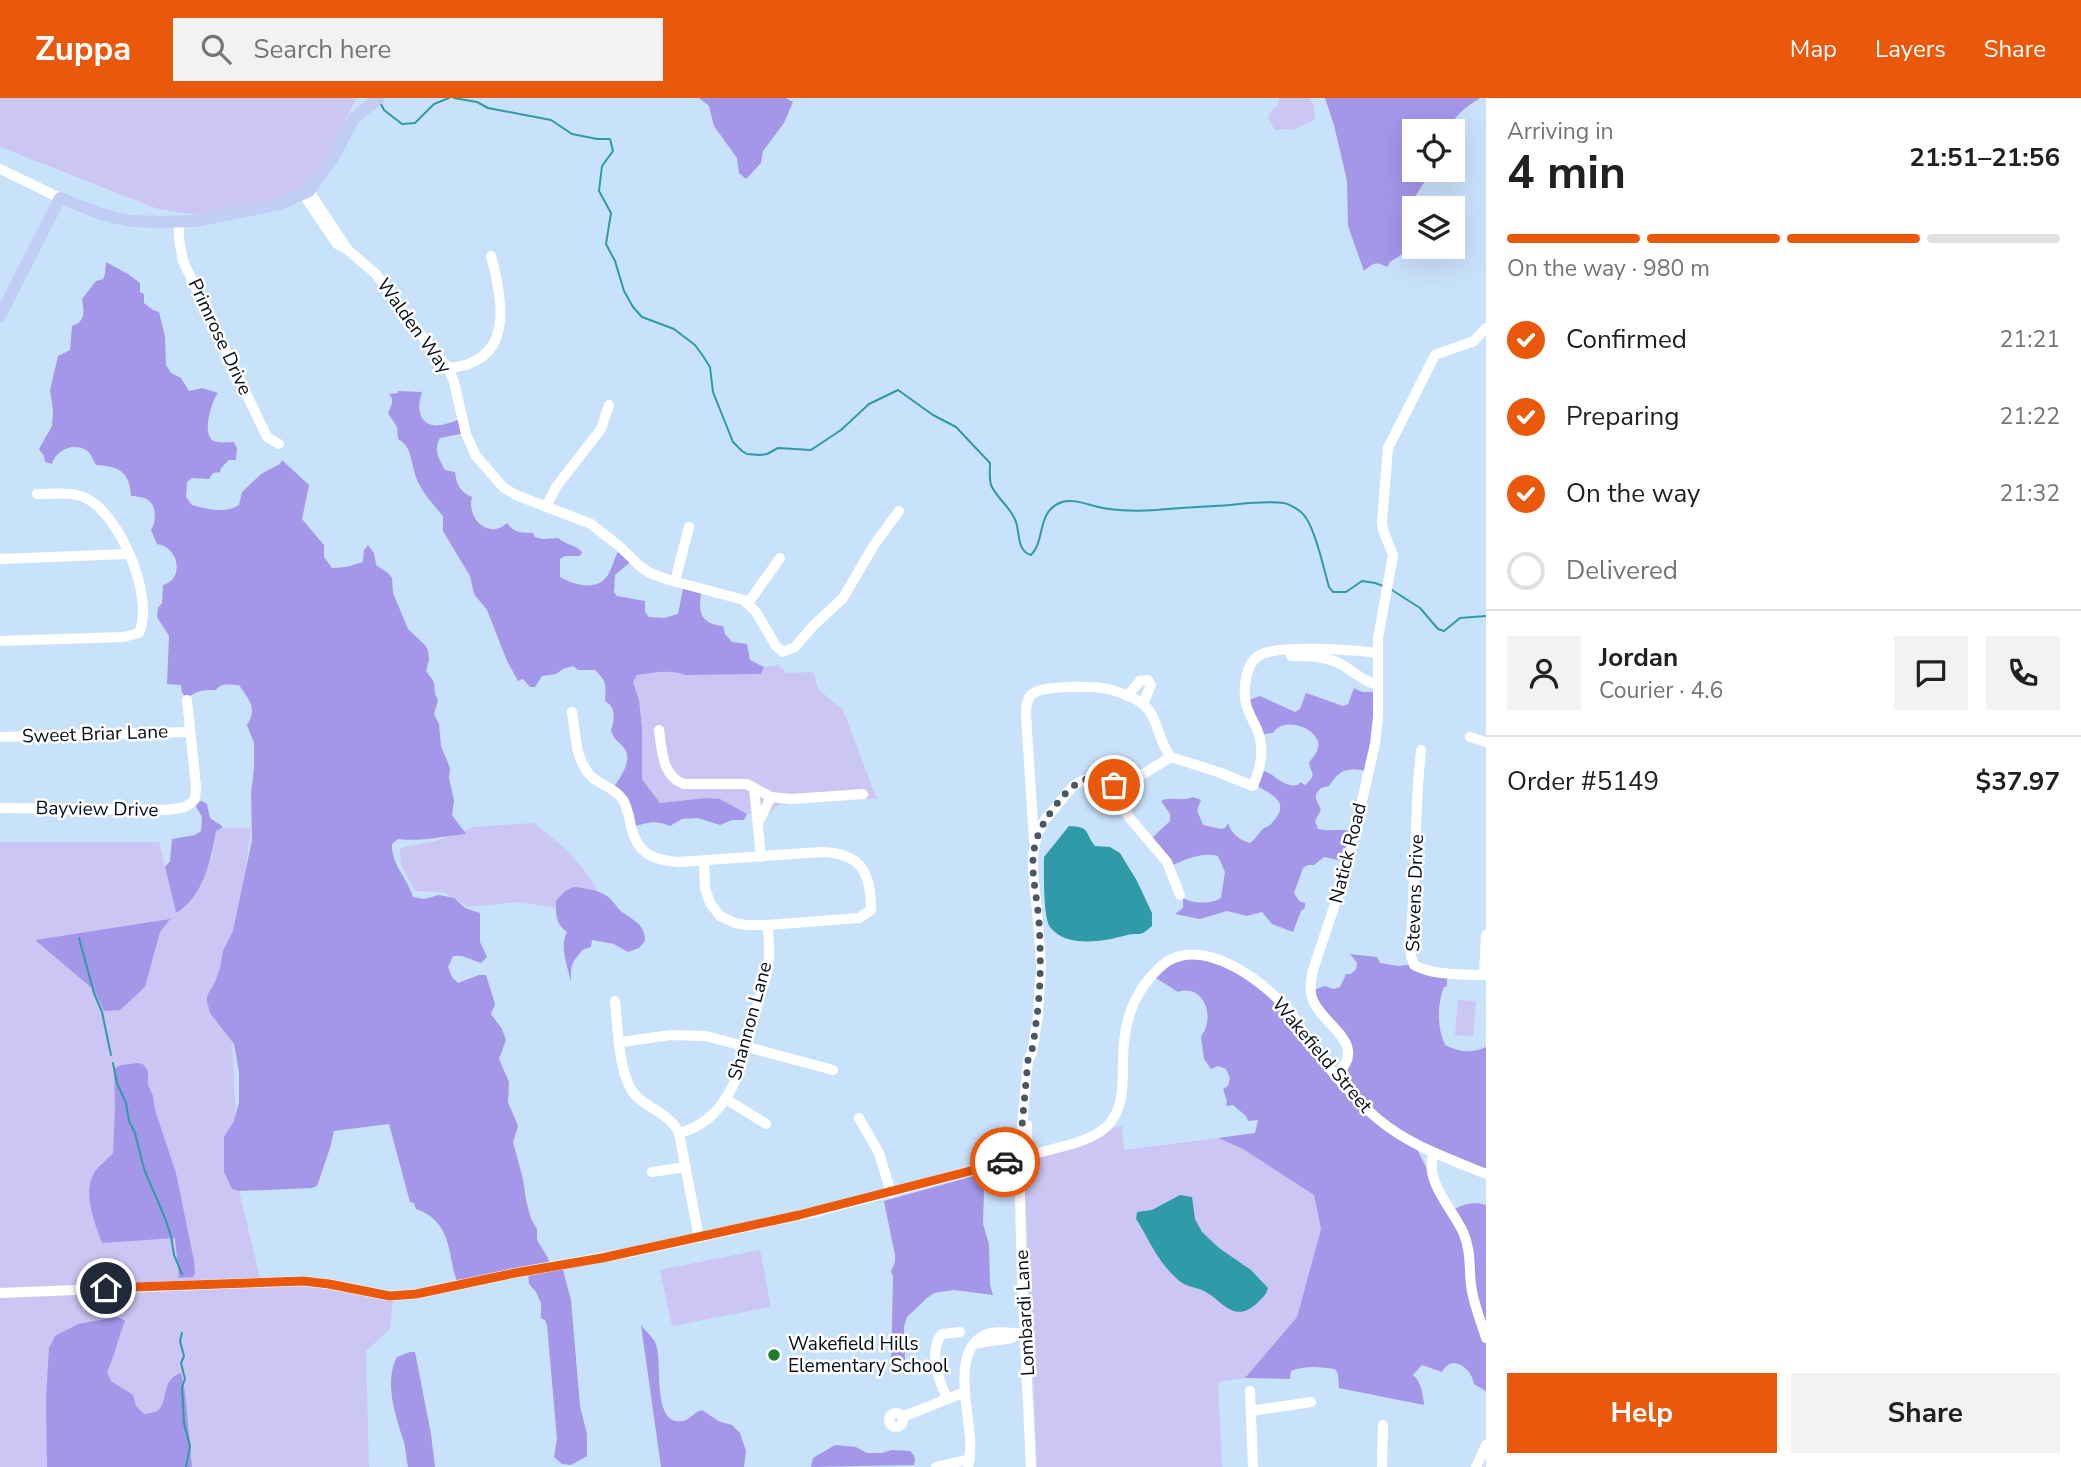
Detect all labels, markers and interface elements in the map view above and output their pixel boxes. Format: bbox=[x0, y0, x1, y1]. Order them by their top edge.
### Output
search box bbox=[173, 18, 663, 81]
text: Zuppa bbox=[35, 27, 131, 72]
icon: search bbox=[197, 30, 235, 68]
text: Search here bbox=[253, 32, 391, 67]
text: Map bbox=[1790, 33, 1837, 65]
text: Layers bbox=[1875, 33, 1946, 65]
text: Share bbox=[1984, 33, 2046, 65]
text: Arriving in bbox=[1507, 116, 1614, 147]
map controls bbox=[1402, 119, 1465, 259]
button: locate bbox=[1402, 119, 1465, 182]
text: 21:51–21:56 bbox=[1909, 140, 2060, 175]
text: 4 min bbox=[1507, 141, 1626, 204]
button: layers bbox=[1402, 196, 1465, 259]
text: On the way · 980 m bbox=[1507, 253, 1710, 284]
street label: Walden Way bbox=[371, 273, 458, 379]
street label: Primrose Drive bbox=[182, 275, 258, 399]
icon: check bbox=[1507, 321, 1545, 359]
text: Confirmed bbox=[1566, 322, 1687, 357]
text: 21:21 bbox=[2000, 324, 2060, 355]
icon: check bbox=[1507, 398, 1545, 436]
text: Preparing bbox=[1566, 399, 1679, 434]
text: 21:22 bbox=[2000, 401, 2060, 432]
icon: check bbox=[1507, 475, 1545, 513]
text: On the way bbox=[1566, 476, 1700, 511]
text: 21:32 bbox=[2000, 478, 2060, 509]
text: Delivered bbox=[1566, 553, 1678, 588]
button: person bbox=[1507, 636, 1581, 710]
button: chat bbox=[1894, 636, 1968, 710]
button: phone bbox=[1986, 636, 2060, 710]
text: Jordan bbox=[1599, 640, 1678, 675]
text: Courier · 4.6 bbox=[1599, 675, 1723, 706]
street label: Sweet Briar Lane bbox=[21, 718, 169, 750]
pin bbox=[1084, 755, 1144, 815]
text: Order #5149 bbox=[1507, 764, 1659, 799]
text: $37.97 bbox=[1976, 764, 2060, 799]
icon: bag bbox=[1095, 766, 1133, 804]
street label: Bayview Drive bbox=[35, 795, 159, 823]
street label: Natick Road bbox=[1323, 800, 1373, 906]
street label: Stevens Drive bbox=[1400, 834, 1430, 952]
street label: Shannon Lane bbox=[722, 959, 778, 1083]
street label: Wakefield Street bbox=[1266, 992, 1378, 1119]
courier bbox=[970, 1127, 1040, 1197]
icon: car bbox=[986, 1143, 1024, 1181]
street label: Lombardi Lane bbox=[1009, 1249, 1041, 1377]
pin bbox=[76, 1258, 136, 1318]
icon: home bbox=[87, 1269, 125, 1307]
place label: Wakefield Hills Elementary School bbox=[788, 1331, 949, 1379]
marker: Wakefield Hills Elementary School bbox=[766, 1347, 782, 1363]
button: Help bbox=[1507, 1373, 1777, 1453]
button: Share bbox=[1791, 1373, 2060, 1453]

